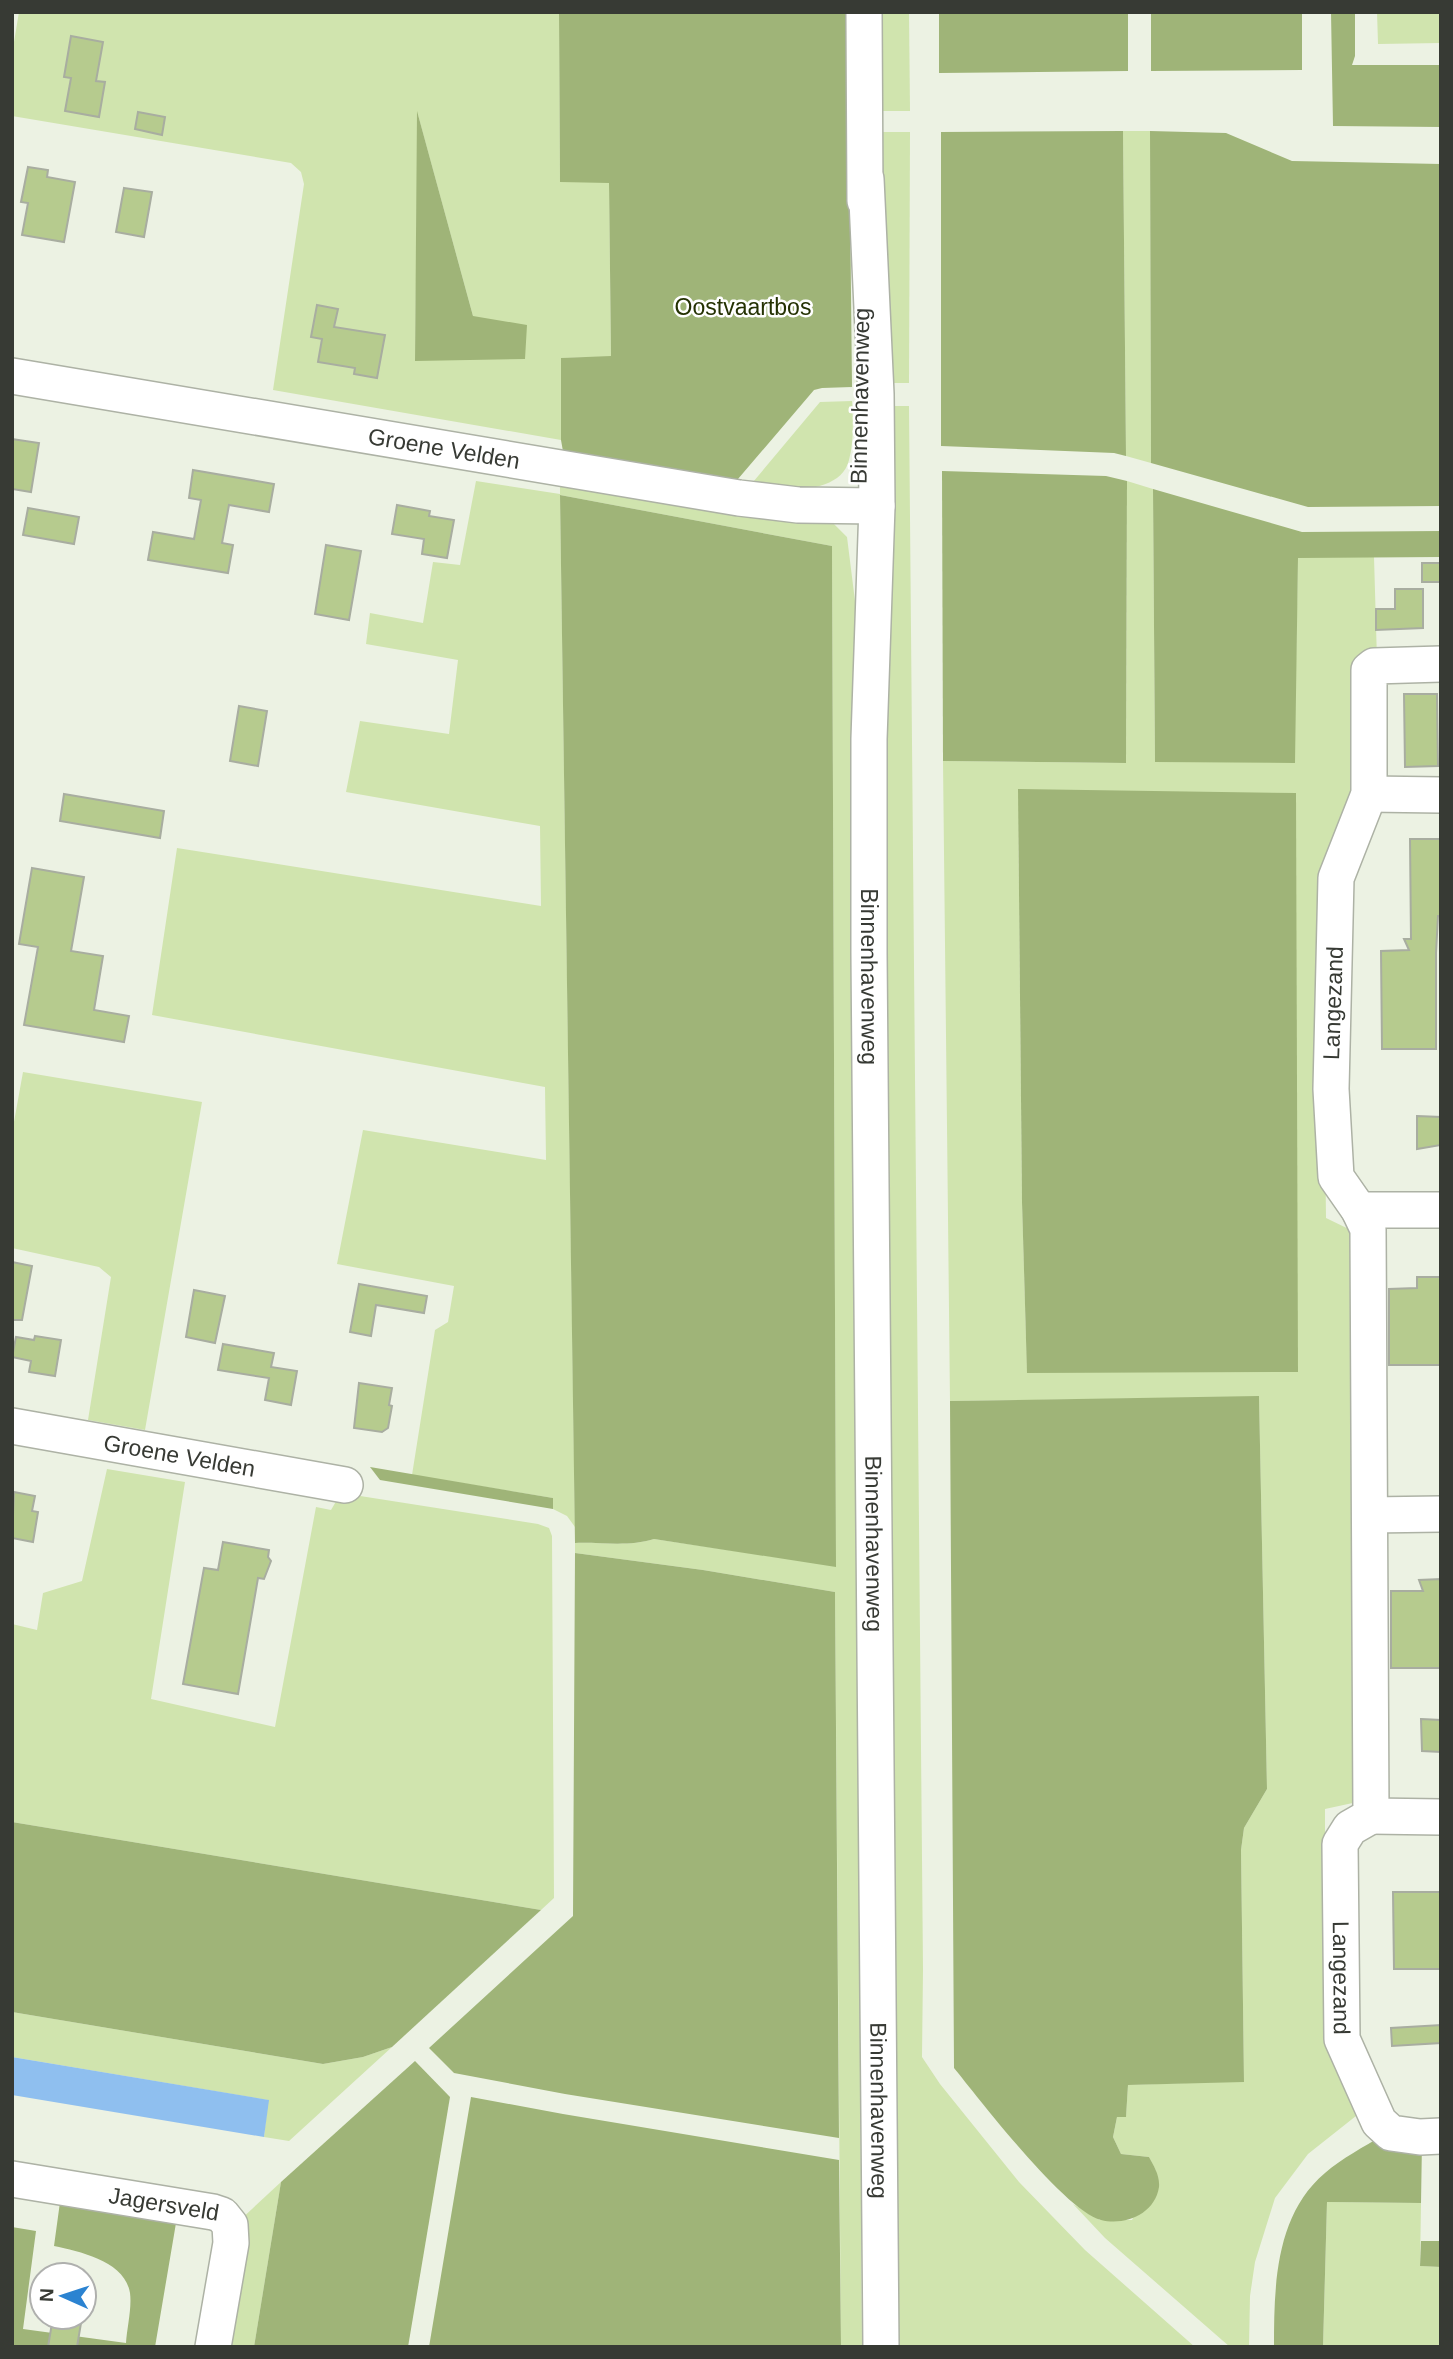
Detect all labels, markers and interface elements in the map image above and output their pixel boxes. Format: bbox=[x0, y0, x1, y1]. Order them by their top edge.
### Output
park label: Oostvaartbos bbox=[675, 294, 811, 320]
street label: Binnenhavenweg bbox=[845, 308, 875, 484]
street label: Groene Velden bbox=[366, 423, 522, 474]
street label: Binnenhavenweg bbox=[856, 888, 883, 1065]
street label: Langezand bbox=[1318, 946, 1348, 1060]
street label: Groene Velden bbox=[102, 1429, 257, 1482]
street label: Binnenhavenweg bbox=[860, 1455, 888, 1632]
street label: Langezand bbox=[1328, 1921, 1355, 2035]
street label: Binnenhavenweg bbox=[865, 2022, 893, 2199]
street label: Jagersveld bbox=[107, 2182, 221, 2226]
north arrow bbox=[28, 2261, 98, 2331]
text: N bbox=[36, 2288, 57, 2303]

